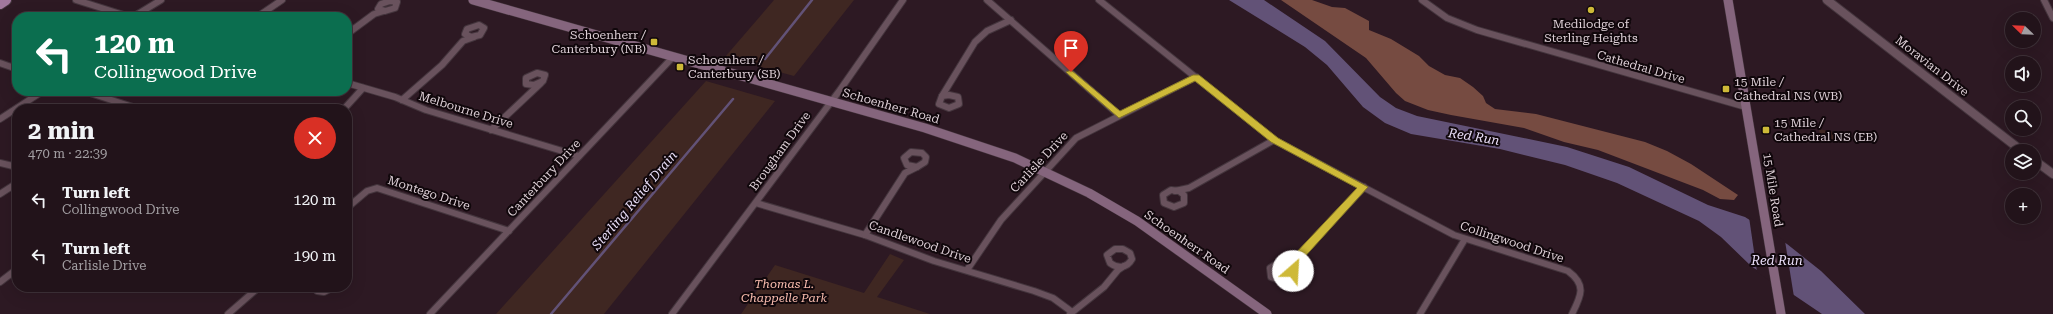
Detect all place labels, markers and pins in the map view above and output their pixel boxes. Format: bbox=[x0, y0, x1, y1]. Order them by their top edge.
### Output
marker: Medilodge of Sterling Heights bbox=[1586, 5, 1596, 15]
place label: Medilodge of Sterling Heights bbox=[1544, 17, 1638, 45]
place label: Schoenherr / Canterbury (NB) bbox=[551, 28, 647, 56]
pin bbox=[1054, 31, 1088, 72]
marker: Schoenherr / Canterbury (NB) bbox=[649, 37, 659, 47]
place label: Schoenherr / Canterbury (SB) bbox=[688, 53, 781, 81]
marker: Schoenherr / Canterbury (SB) bbox=[675, 62, 685, 72]
place label: 15 Mile / Cathedral NS (WB) bbox=[1734, 75, 1842, 103]
marker: 15 Mile / Cathedral NS (WB) bbox=[1721, 84, 1731, 94]
place label: 15 Mile / Cathedral NS (EB) bbox=[1774, 116, 1877, 144]
marker: 15 Mile / Cathedral NS (EB) bbox=[1761, 125, 1771, 135]

